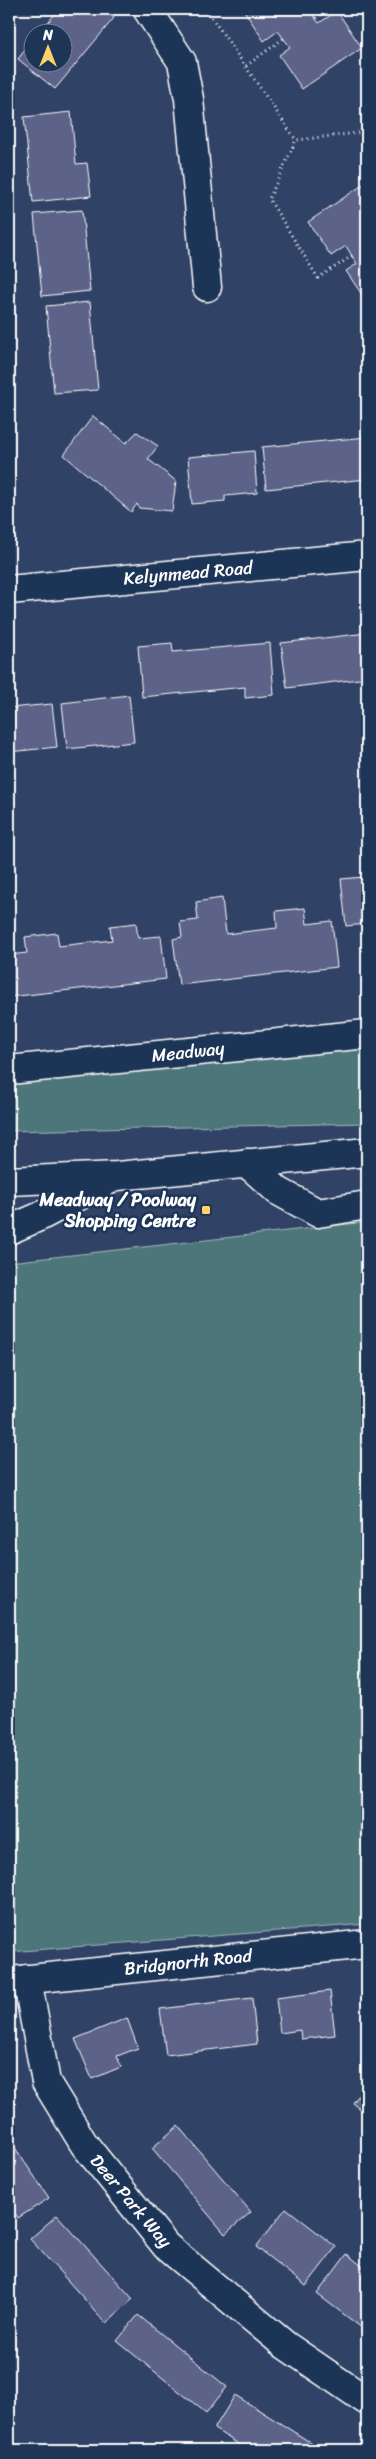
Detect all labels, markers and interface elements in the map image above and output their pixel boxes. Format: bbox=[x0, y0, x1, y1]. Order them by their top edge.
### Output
north arrow bbox=[22, 22, 72, 72]
text: N bbox=[42, 23, 53, 48]
street label: Kelynmead Road bbox=[122, 551, 255, 595]
street label: Meadway bbox=[150, 1032, 227, 1072]
place label: Meadway / Poolway Shopping Centre bbox=[39, 1184, 197, 1237]
marker: Meadway / Poolway Shopping Centre bbox=[200, 1204, 212, 1216]
street label: Bridgnorth Road bbox=[123, 1939, 255, 1985]
street label: Deer Park Way bbox=[82, 2147, 181, 2256]

